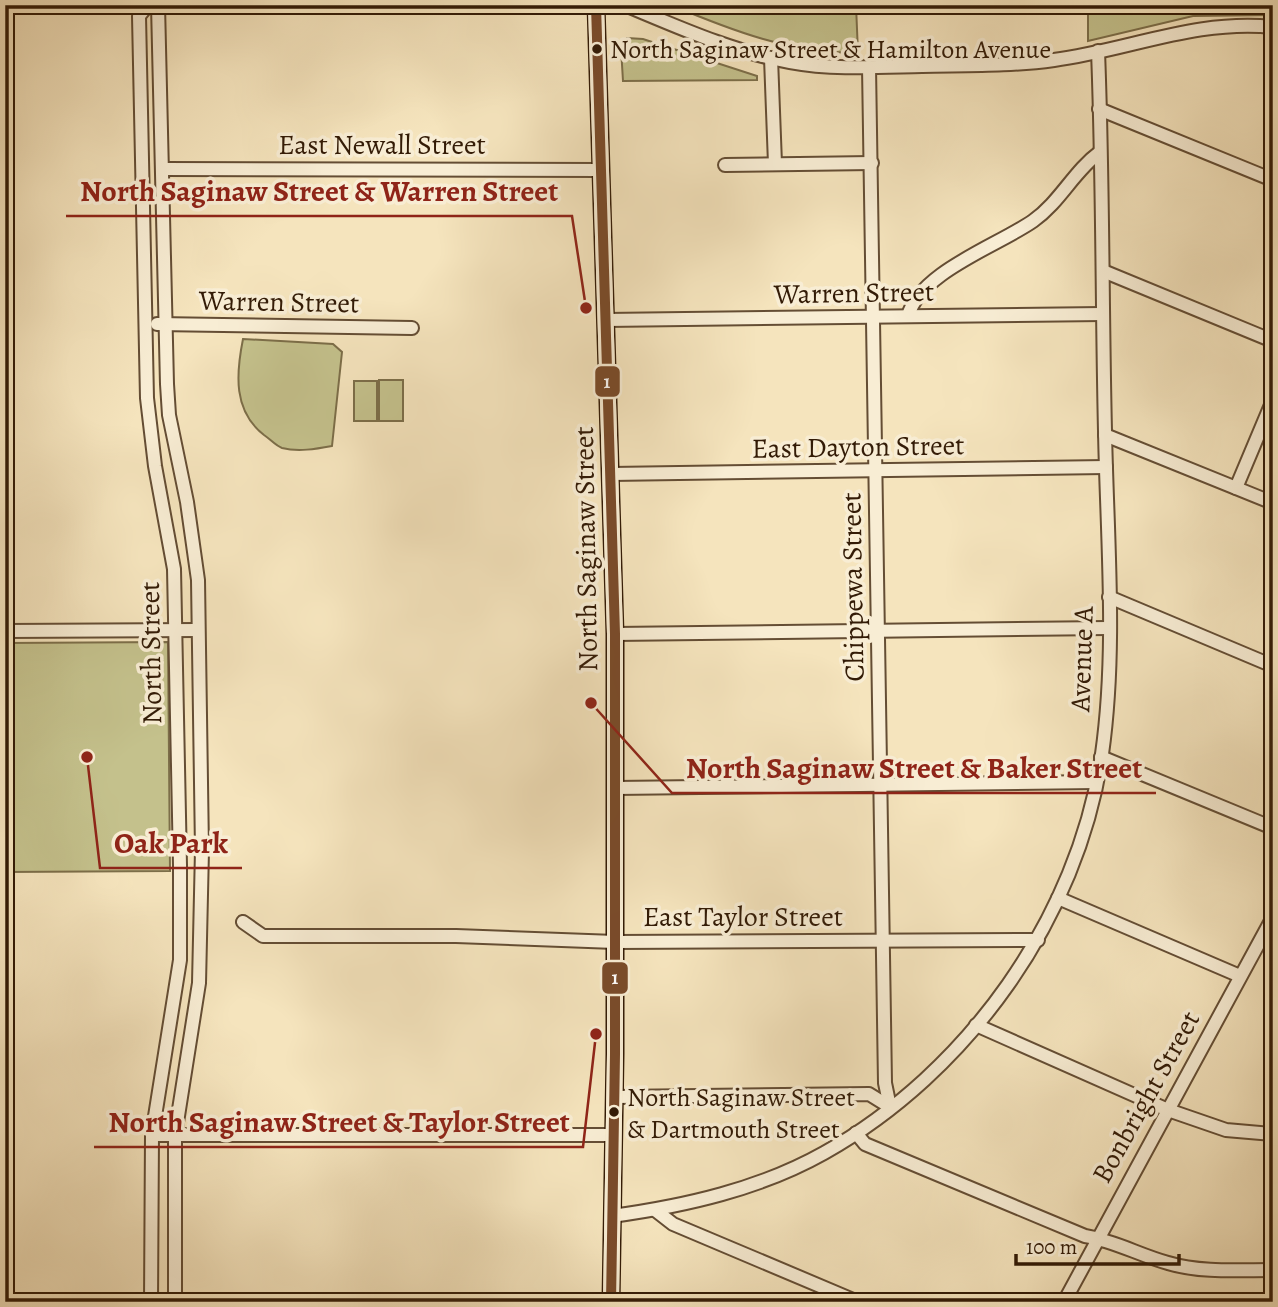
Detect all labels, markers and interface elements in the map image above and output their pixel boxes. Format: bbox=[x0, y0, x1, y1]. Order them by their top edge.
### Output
place label: North Saginaw Street & Hamilton Avenue bbox=[610, 32, 1051, 67]
marker: North Saginaw Street & Hamilton Avenue bbox=[590, 42, 604, 56]
street label: East Newall Street bbox=[278, 126, 486, 164]
callout: North Saginaw Street & Warren Street bbox=[66, 165, 572, 216]
text: North Saginaw Street & Warren Street bbox=[80, 171, 558, 211]
street label: Warren Street bbox=[773, 273, 934, 313]
street label: Warren Street bbox=[198, 282, 359, 322]
line badge: 1 bbox=[594, 365, 621, 398]
text: 1 bbox=[604, 369, 611, 395]
street label: North Saginaw Street bbox=[565, 426, 607, 672]
street label: East Dayton Street bbox=[751, 426, 965, 468]
street label: Chippewa Street bbox=[832, 492, 874, 682]
street label: North Street bbox=[131, 581, 171, 725]
street label: Avenue A bbox=[1061, 605, 1103, 713]
callout: North Saginaw Street & Baker Street bbox=[672, 742, 1156, 793]
text: North Saginaw Street & Baker Street bbox=[686, 748, 1142, 788]
callout: Oak Park bbox=[100, 817, 242, 868]
text: Oak Park bbox=[114, 823, 229, 863]
street label: East Taylor Street bbox=[643, 898, 843, 936]
line badge: 1 bbox=[601, 961, 629, 995]
text: 1 bbox=[612, 965, 619, 991]
street label: Bonbright Street bbox=[1083, 1004, 1209, 1190]
place label: North Saginaw Street & Dartmouth Street bbox=[627, 1080, 855, 1147]
callout: North Saginaw Street & Taylor Street bbox=[94, 1096, 583, 1147]
text: North Saginaw Street & Taylor Street bbox=[108, 1102, 570, 1142]
marker: North Saginaw Street & Dartmouth Street bbox=[607, 1105, 621, 1119]
scale bar bbox=[1016, 1223, 1178, 1267]
text: 100 m bbox=[1026, 1233, 1077, 1261]

